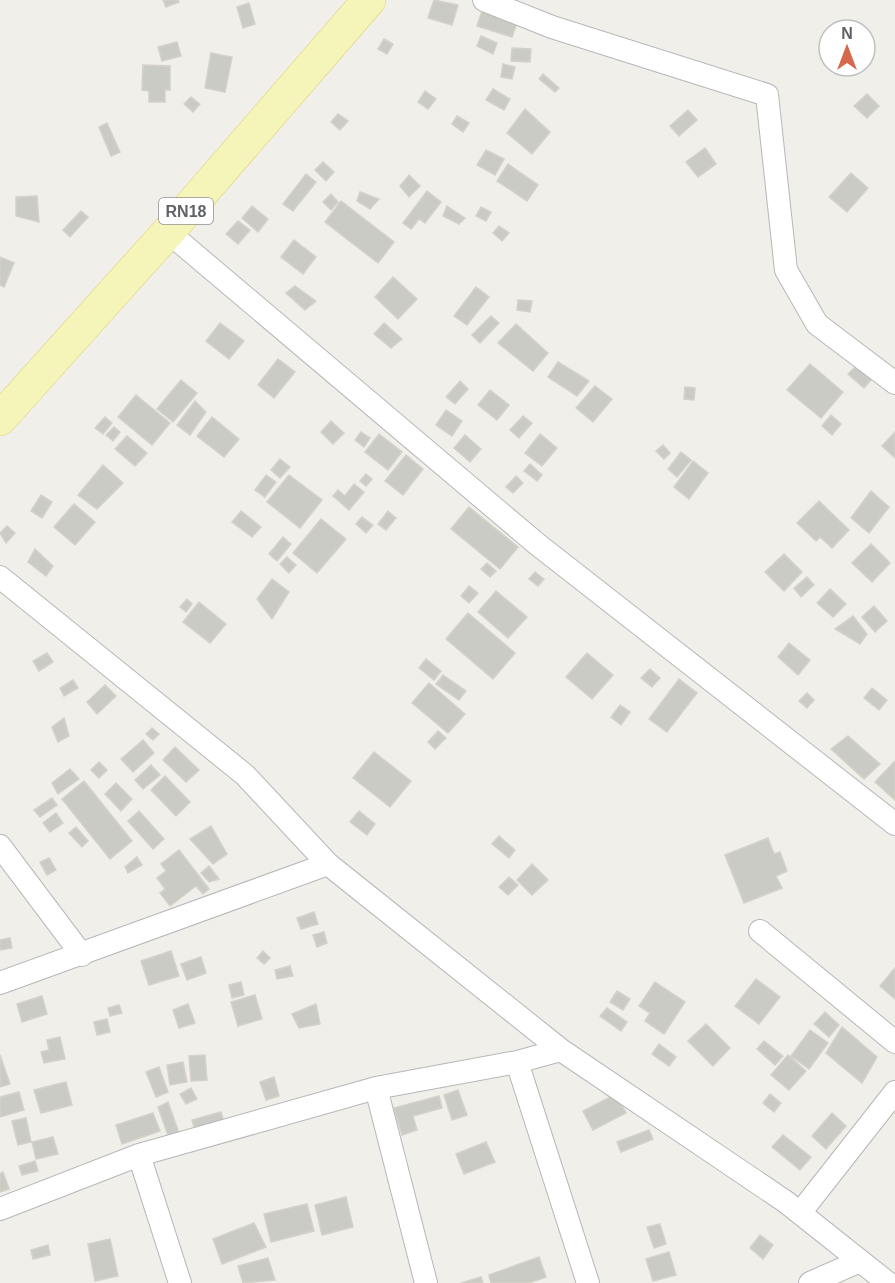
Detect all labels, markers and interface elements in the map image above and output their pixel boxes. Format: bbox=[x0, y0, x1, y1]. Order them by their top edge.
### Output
north arrow bbox=[817, 18, 877, 78]
text: N bbox=[841, 25, 853, 42]
road number: RN18 bbox=[159, 198, 213, 224]

